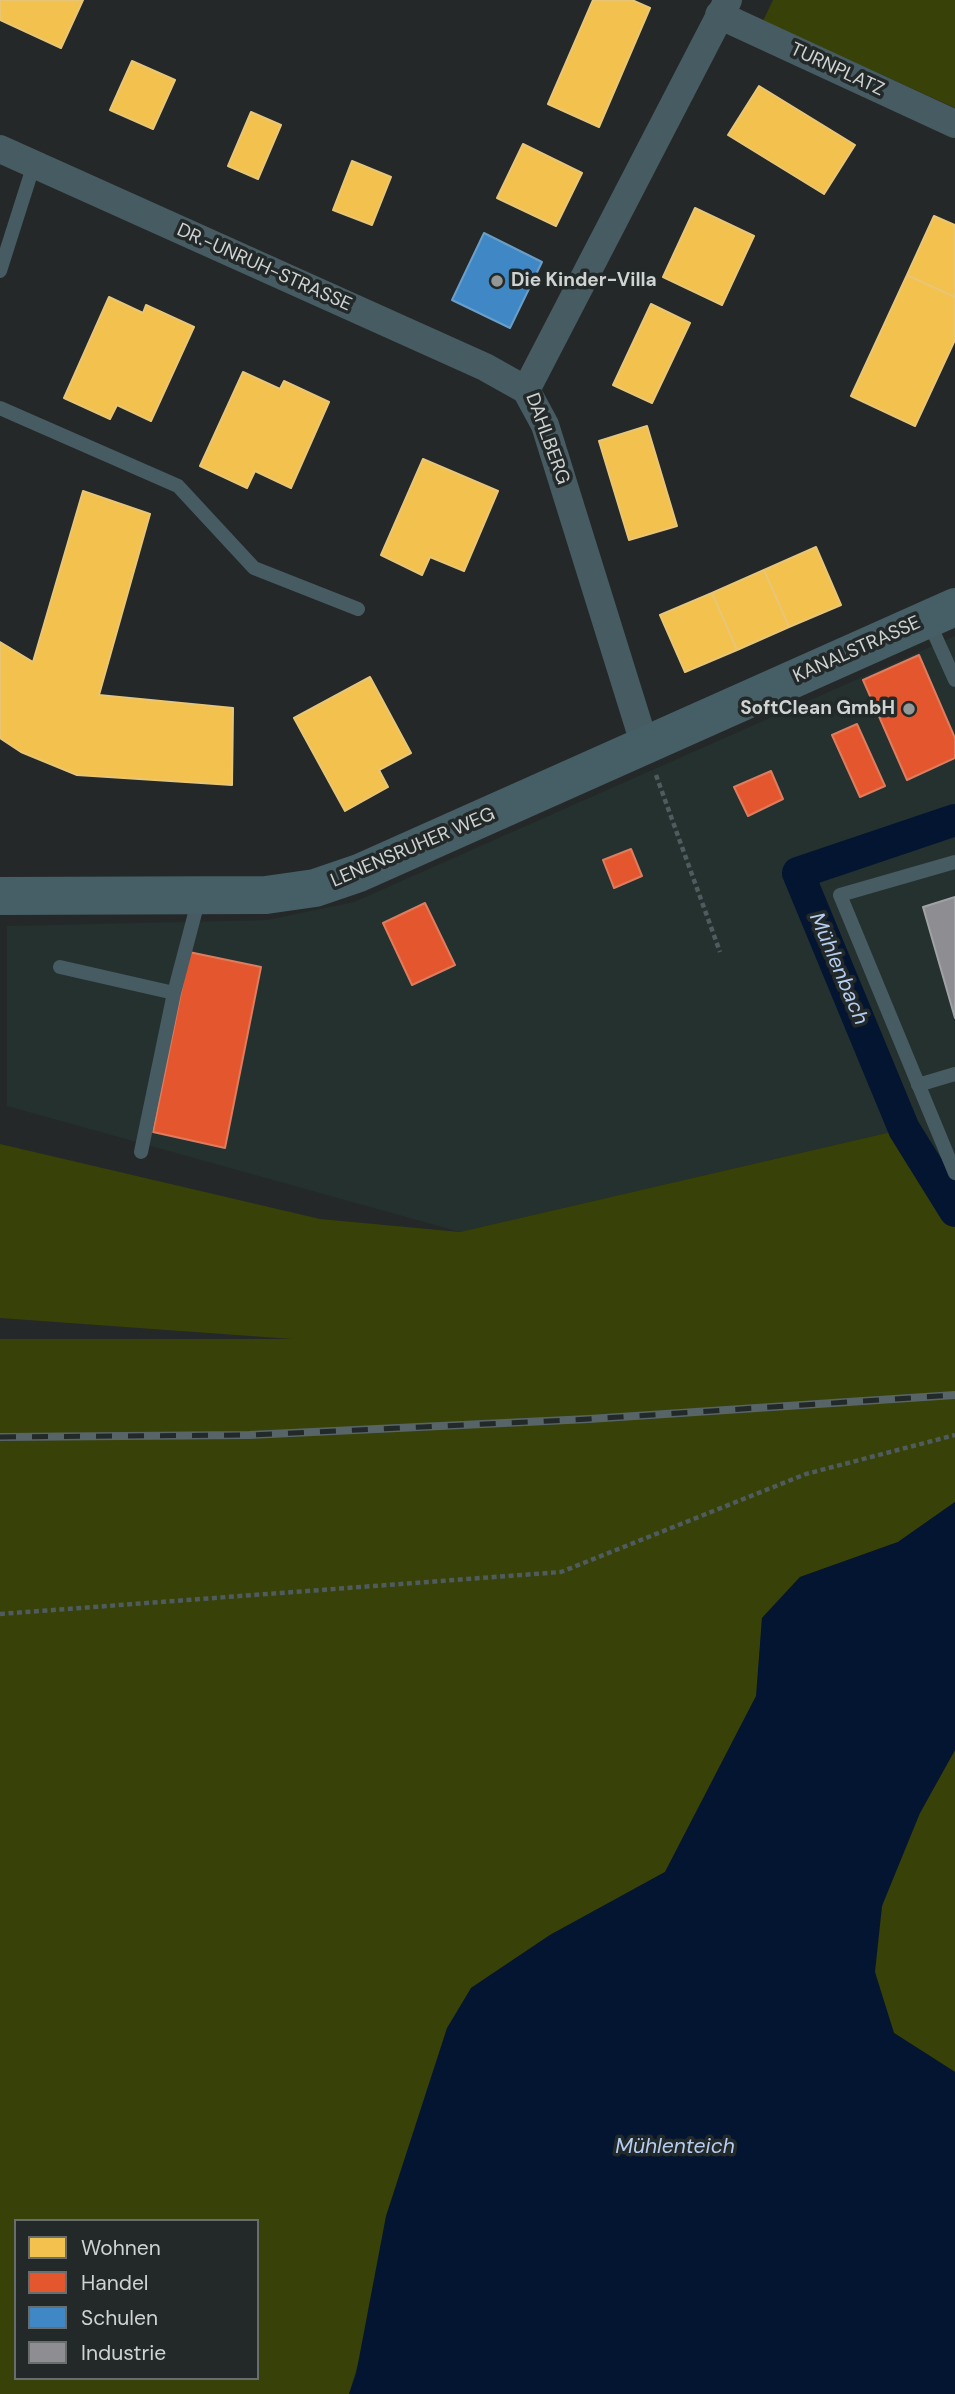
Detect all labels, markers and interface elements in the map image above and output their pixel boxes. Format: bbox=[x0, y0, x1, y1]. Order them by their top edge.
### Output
street label: TURNPLATZ bbox=[787, 38, 887, 102]
street label: DR.-UNRUH-STRASSE bbox=[173, 219, 355, 317]
place label: Die Kinder-Villa bbox=[511, 270, 657, 292]
marker: Die Kinder-Villa bbox=[489, 273, 505, 289]
street label: DAHLBERG bbox=[520, 390, 574, 488]
street label: KANALSTRASSE bbox=[790, 612, 924, 688]
place label: SoftClean GmbH bbox=[740, 698, 895, 720]
marker: SoftClean GmbH bbox=[901, 701, 917, 717]
street label: LENENSRUHER WEG bbox=[328, 803, 498, 893]
water label: Mühlenbach bbox=[803, 909, 873, 1029]
water label: Mühlenteich bbox=[615, 2134, 735, 2160]
legend bbox=[14, 2219, 259, 2380]
text: Wohnen bbox=[81, 2234, 161, 2262]
text: Handel bbox=[81, 2269, 149, 2297]
text: Schulen bbox=[81, 2304, 158, 2332]
text: Industrie bbox=[81, 2339, 166, 2367]

